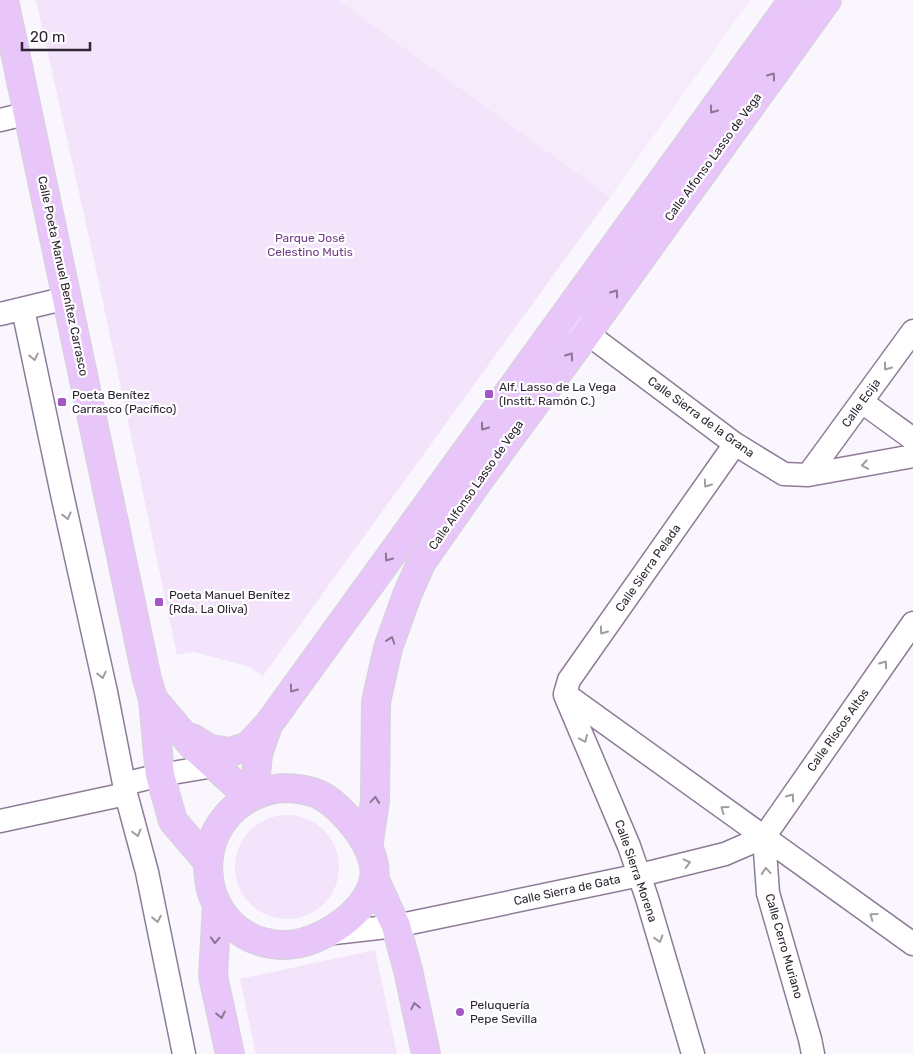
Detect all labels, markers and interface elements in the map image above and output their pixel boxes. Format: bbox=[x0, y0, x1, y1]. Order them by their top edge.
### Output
scale bar bbox=[22, 20, 90, 52]
text: 20 m bbox=[30, 28, 65, 46]
one-way arrow bbox=[766, 72, 775, 82]
street label: Calle Alfonso Lasso de Vega bbox=[662, 90, 764, 224]
one-way arrow bbox=[710, 104, 719, 114]
street label: Calle Poeta Manuel Benítez Carrasco bbox=[35, 175, 91, 377]
park label: Parque José Celestino Mutis bbox=[267, 231, 353, 259]
one-way arrow bbox=[609, 289, 618, 299]
one-way arrow bbox=[28, 352, 38, 361]
one-way arrow bbox=[564, 352, 573, 362]
one-way arrow bbox=[884, 361, 894, 370]
street label: Calle Sierra de la Grana bbox=[645, 374, 757, 460]
street label: Calle Ecija bbox=[839, 376, 883, 430]
place label: Alf. Lasso de La Vega (Instit. Ramón C.) bbox=[499, 380, 616, 408]
place label: Poeta Benítez Carrasco (Pacífico) bbox=[72, 388, 176, 416]
marker: Alf. Lasso de La Vega (Instit. Ramón C.) bbox=[483, 388, 495, 400]
marker: Poeta Benítez Carrasco (Pacífico) bbox=[56, 396, 68, 408]
street label: Calle Alfonso Lasso de Vega bbox=[426, 417, 526, 553]
one-way arrow bbox=[481, 421, 490, 431]
one-way arrow bbox=[861, 459, 869, 469]
one-way arrow bbox=[704, 478, 713, 488]
one-way arrow bbox=[61, 511, 72, 520]
street label: Calle Sierra Pelada bbox=[613, 522, 683, 614]
one-way arrow bbox=[386, 552, 394, 561]
place label: Poeta Manuel Benítez (Rda. La Oliva) bbox=[169, 588, 290, 616]
marker: Poeta Manuel Benítez (Rda. La Oliva) bbox=[153, 596, 165, 608]
one-way arrow bbox=[600, 626, 609, 635]
one-way arrow bbox=[385, 636, 395, 644]
one-way arrow bbox=[879, 661, 887, 670]
one-way arrow bbox=[96, 670, 107, 679]
one-way arrow bbox=[290, 683, 299, 693]
street label: Calle Riscos Altos bbox=[804, 686, 872, 774]
one-way arrow bbox=[577, 734, 588, 743]
one-way arrow bbox=[785, 793, 794, 803]
one-way arrow bbox=[369, 796, 380, 804]
one-way arrow bbox=[720, 806, 730, 815]
street label: Calle Sierra Morena bbox=[612, 818, 660, 924]
one-way arrow bbox=[131, 829, 141, 837]
one-way arrow bbox=[683, 858, 692, 869]
one-way arrow bbox=[761, 867, 772, 875]
street label: Calle Sierra de Gata bbox=[512, 872, 622, 908]
street label: Calle Cerro Muriano bbox=[762, 892, 806, 1000]
one-way arrow bbox=[870, 913, 879, 922]
one-way arrow bbox=[151, 915, 161, 924]
one-way arrow bbox=[653, 934, 663, 942]
one-way arrow bbox=[210, 936, 221, 944]
place label: Peluquería Pepe Sevilla bbox=[470, 998, 537, 1026]
one-way arrow bbox=[410, 1002, 421, 1011]
marker: Peluquería Pepe Sevilla bbox=[454, 1006, 466, 1018]
one-way arrow bbox=[215, 1011, 226, 1019]

